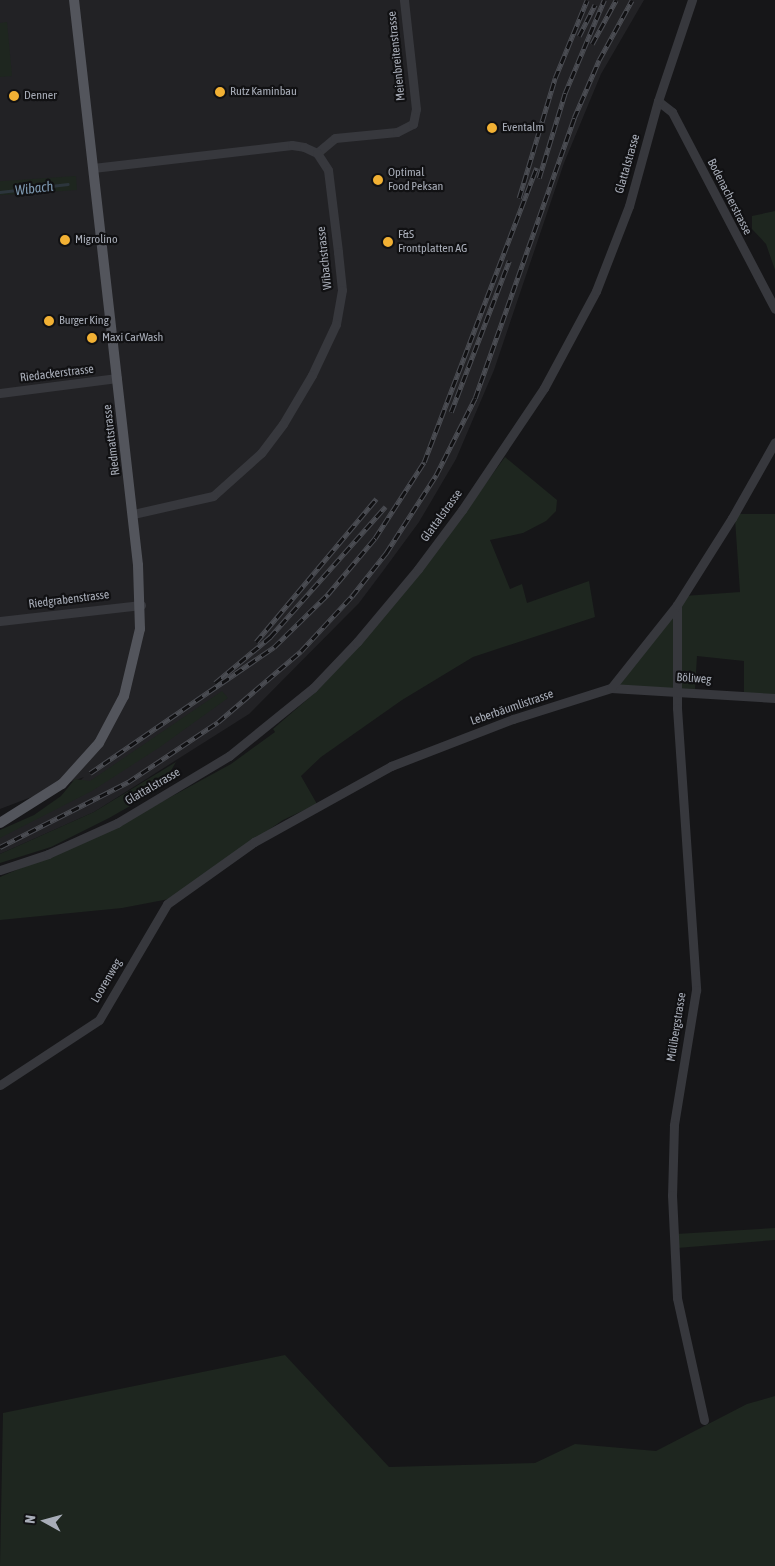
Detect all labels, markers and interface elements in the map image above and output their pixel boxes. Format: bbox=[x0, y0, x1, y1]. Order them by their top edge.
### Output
street label: Meienbreitenstrasse bbox=[385, 10, 409, 102]
place label: Rutz Kaminbau bbox=[230, 85, 297, 99]
marker: Rutz Kaminbau bbox=[214, 86, 226, 98]
place label: Denner bbox=[24, 89, 57, 103]
marker: Denner bbox=[8, 90, 20, 102]
place label: Eventalm bbox=[502, 121, 544, 135]
marker: Eventalm bbox=[486, 122, 498, 134]
street label: Glattalstrasse bbox=[613, 133, 643, 195]
street label: Bodenacherstrasse bbox=[704, 156, 754, 238]
place label: Optimal Food Peksan bbox=[388, 166, 443, 194]
marker: Optimal Food Peksan bbox=[372, 174, 384, 186]
water label: Wibach bbox=[14, 177, 54, 199]
street label: Wibachstrasse bbox=[315, 226, 335, 290]
place label: F&S Frontplatten AG bbox=[398, 228, 467, 256]
place label: Migrolino bbox=[75, 233, 118, 247]
marker: Migrolino bbox=[59, 234, 71, 246]
marker: F&S Frontplatten AG bbox=[382, 236, 394, 248]
place label: Burger King bbox=[59, 314, 109, 328]
marker: Burger King bbox=[43, 315, 55, 327]
place label: Maxi CarWash bbox=[102, 331, 163, 345]
marker: Maxi CarWash bbox=[86, 332, 98, 344]
street label: Riedackerstrasse bbox=[19, 362, 95, 386]
street label: Riedmattstrasse bbox=[100, 404, 124, 476]
street label: Glattalstrasse bbox=[418, 487, 466, 545]
street label: Riedgrabenstrasse bbox=[28, 588, 110, 612]
street label: Böliweg bbox=[676, 671, 712, 687]
street label: Leberbäumlistrasse bbox=[469, 687, 555, 729]
street label: Glattalstrasse bbox=[123, 765, 183, 809]
street label: Loorenweg bbox=[89, 956, 125, 1006]
street label: Mülibergstrasse bbox=[664, 991, 690, 1063]
north arrow bbox=[20, 1496, 70, 1546]
text: N bbox=[22, 1514, 39, 1524]

